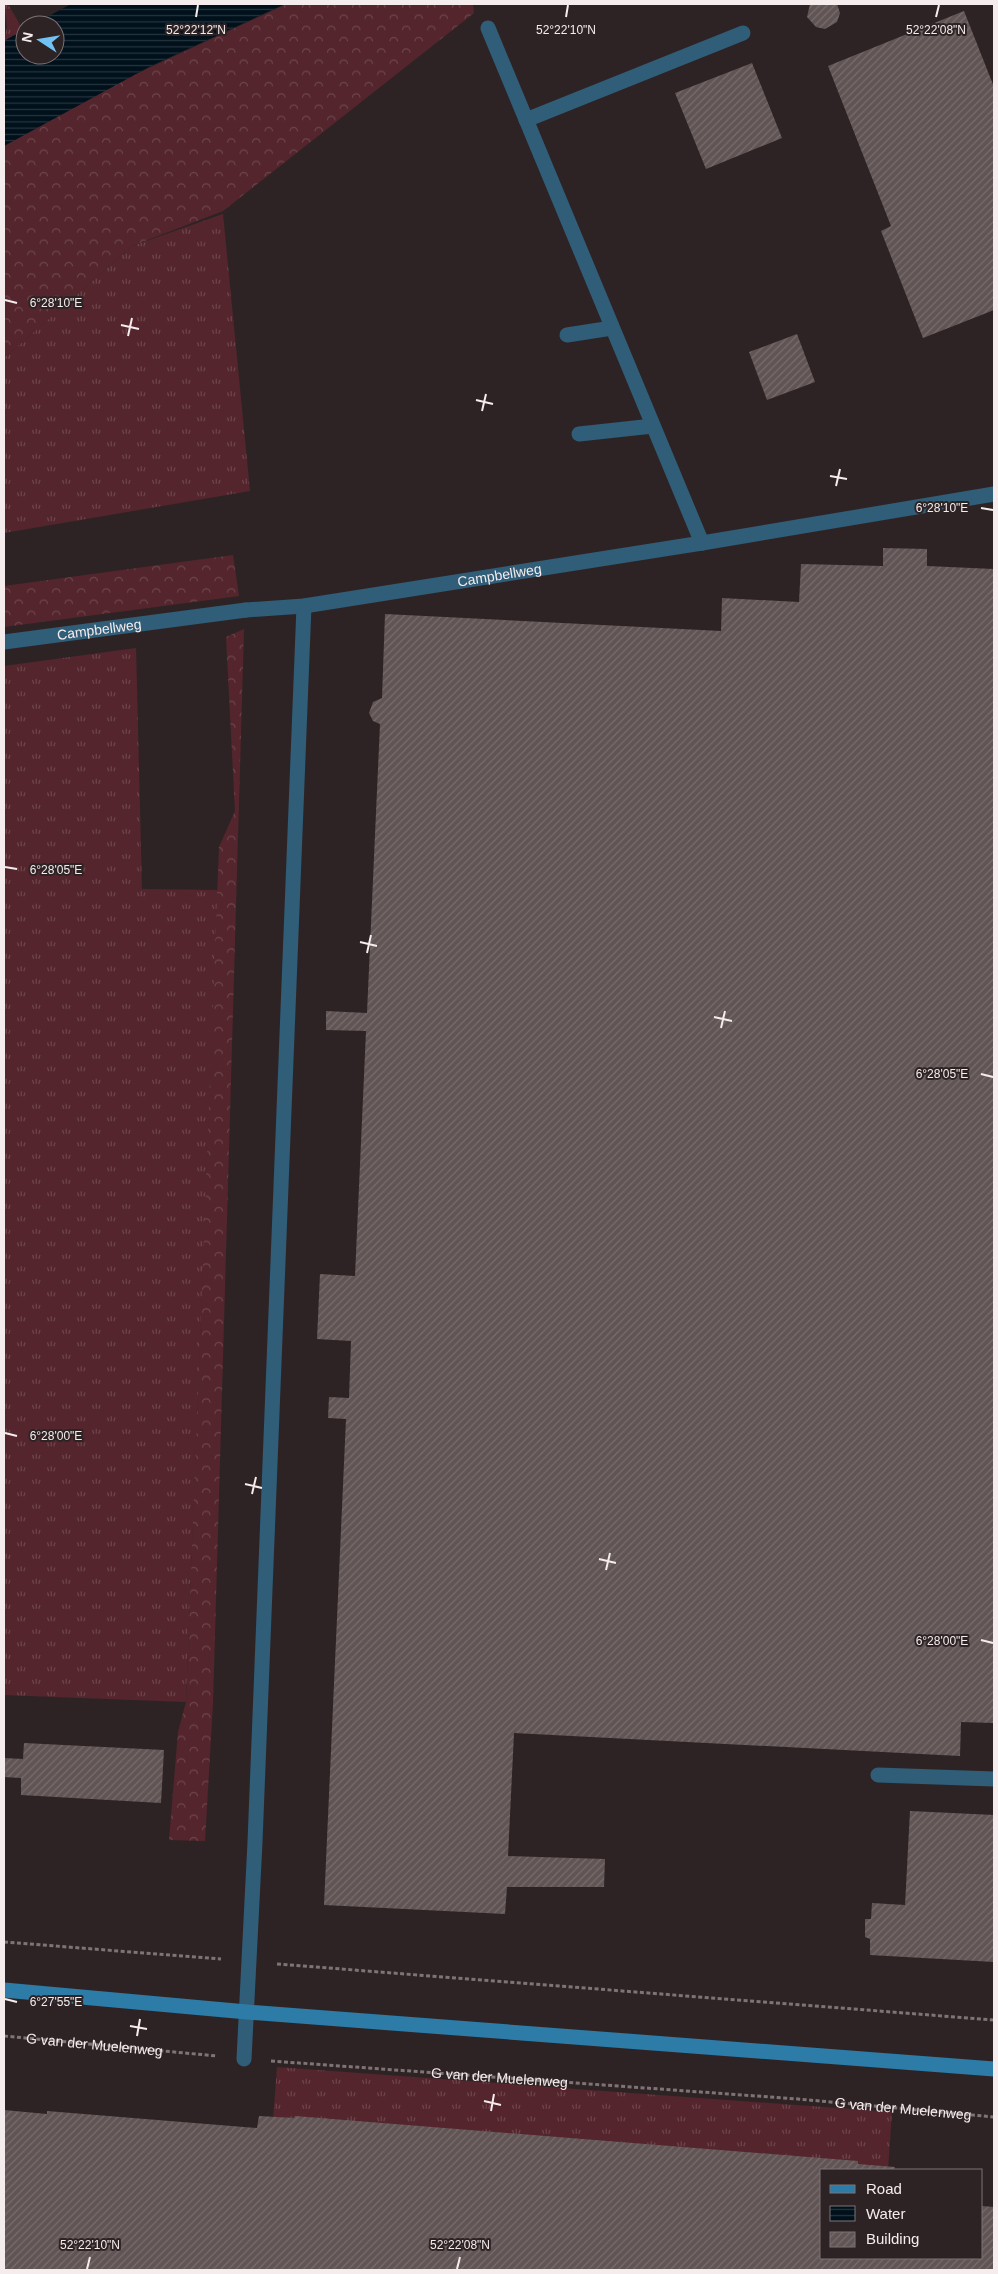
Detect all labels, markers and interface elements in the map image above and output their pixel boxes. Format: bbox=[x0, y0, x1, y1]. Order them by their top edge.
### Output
north arrow bbox=[15, 15, 65, 65]
text: 52°22'12"N bbox=[166, 23, 226, 37]
text: 52°22'10"N bbox=[536, 23, 596, 37]
text: 52°22'08"N bbox=[906, 23, 966, 37]
text: N bbox=[18, 31, 36, 44]
text: 6°28'10"E bbox=[30, 296, 82, 310]
text: 6°28'10"E bbox=[916, 501, 968, 515]
street label: Campbellweg bbox=[456, 561, 543, 590]
street label: Campbellweg bbox=[56, 616, 142, 643]
text: 6°28'05"E bbox=[30, 863, 82, 877]
text: 6°28'05"E bbox=[916, 1067, 968, 1081]
text: 6°28'00"E bbox=[30, 1429, 82, 1443]
text: 6°28'00"E bbox=[916, 1634, 968, 1648]
text: 6°27'55"E bbox=[30, 1995, 82, 2009]
street label: G van der Muelenweg bbox=[26, 2030, 164, 2059]
street label: G van der Muelenweg bbox=[430, 2065, 568, 2090]
street label: G van der Muelenweg bbox=[834, 2094, 972, 2123]
legend bbox=[820, 2169, 983, 2259]
text: Road bbox=[866, 2180, 902, 2197]
text: Water bbox=[866, 2205, 905, 2222]
text: Building bbox=[866, 2230, 919, 2247]
text: 52°22'10"N bbox=[60, 2238, 120, 2252]
text: 52°22'08"N bbox=[430, 2238, 490, 2252]

